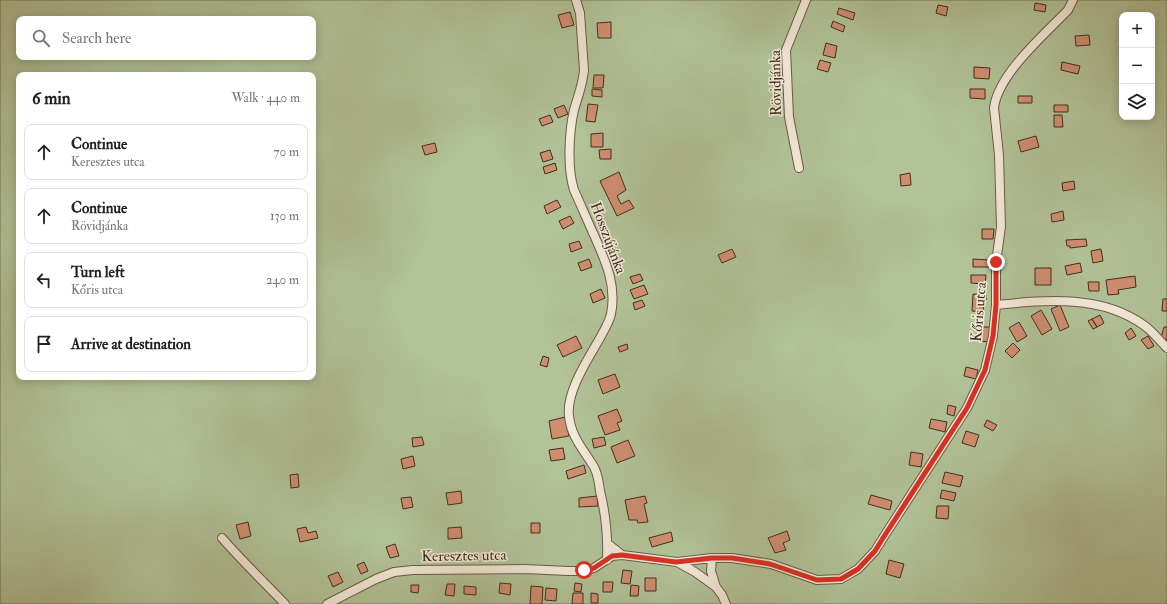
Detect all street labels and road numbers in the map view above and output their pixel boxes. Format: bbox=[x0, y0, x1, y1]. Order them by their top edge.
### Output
street label: Rövidjánka bbox=[766, 49, 786, 116]
street label: Hosszújánka bbox=[586, 199, 631, 277]
street label: Kőris utca bbox=[967, 280, 991, 343]
street label: Keresztes utca bbox=[421, 546, 507, 566]

